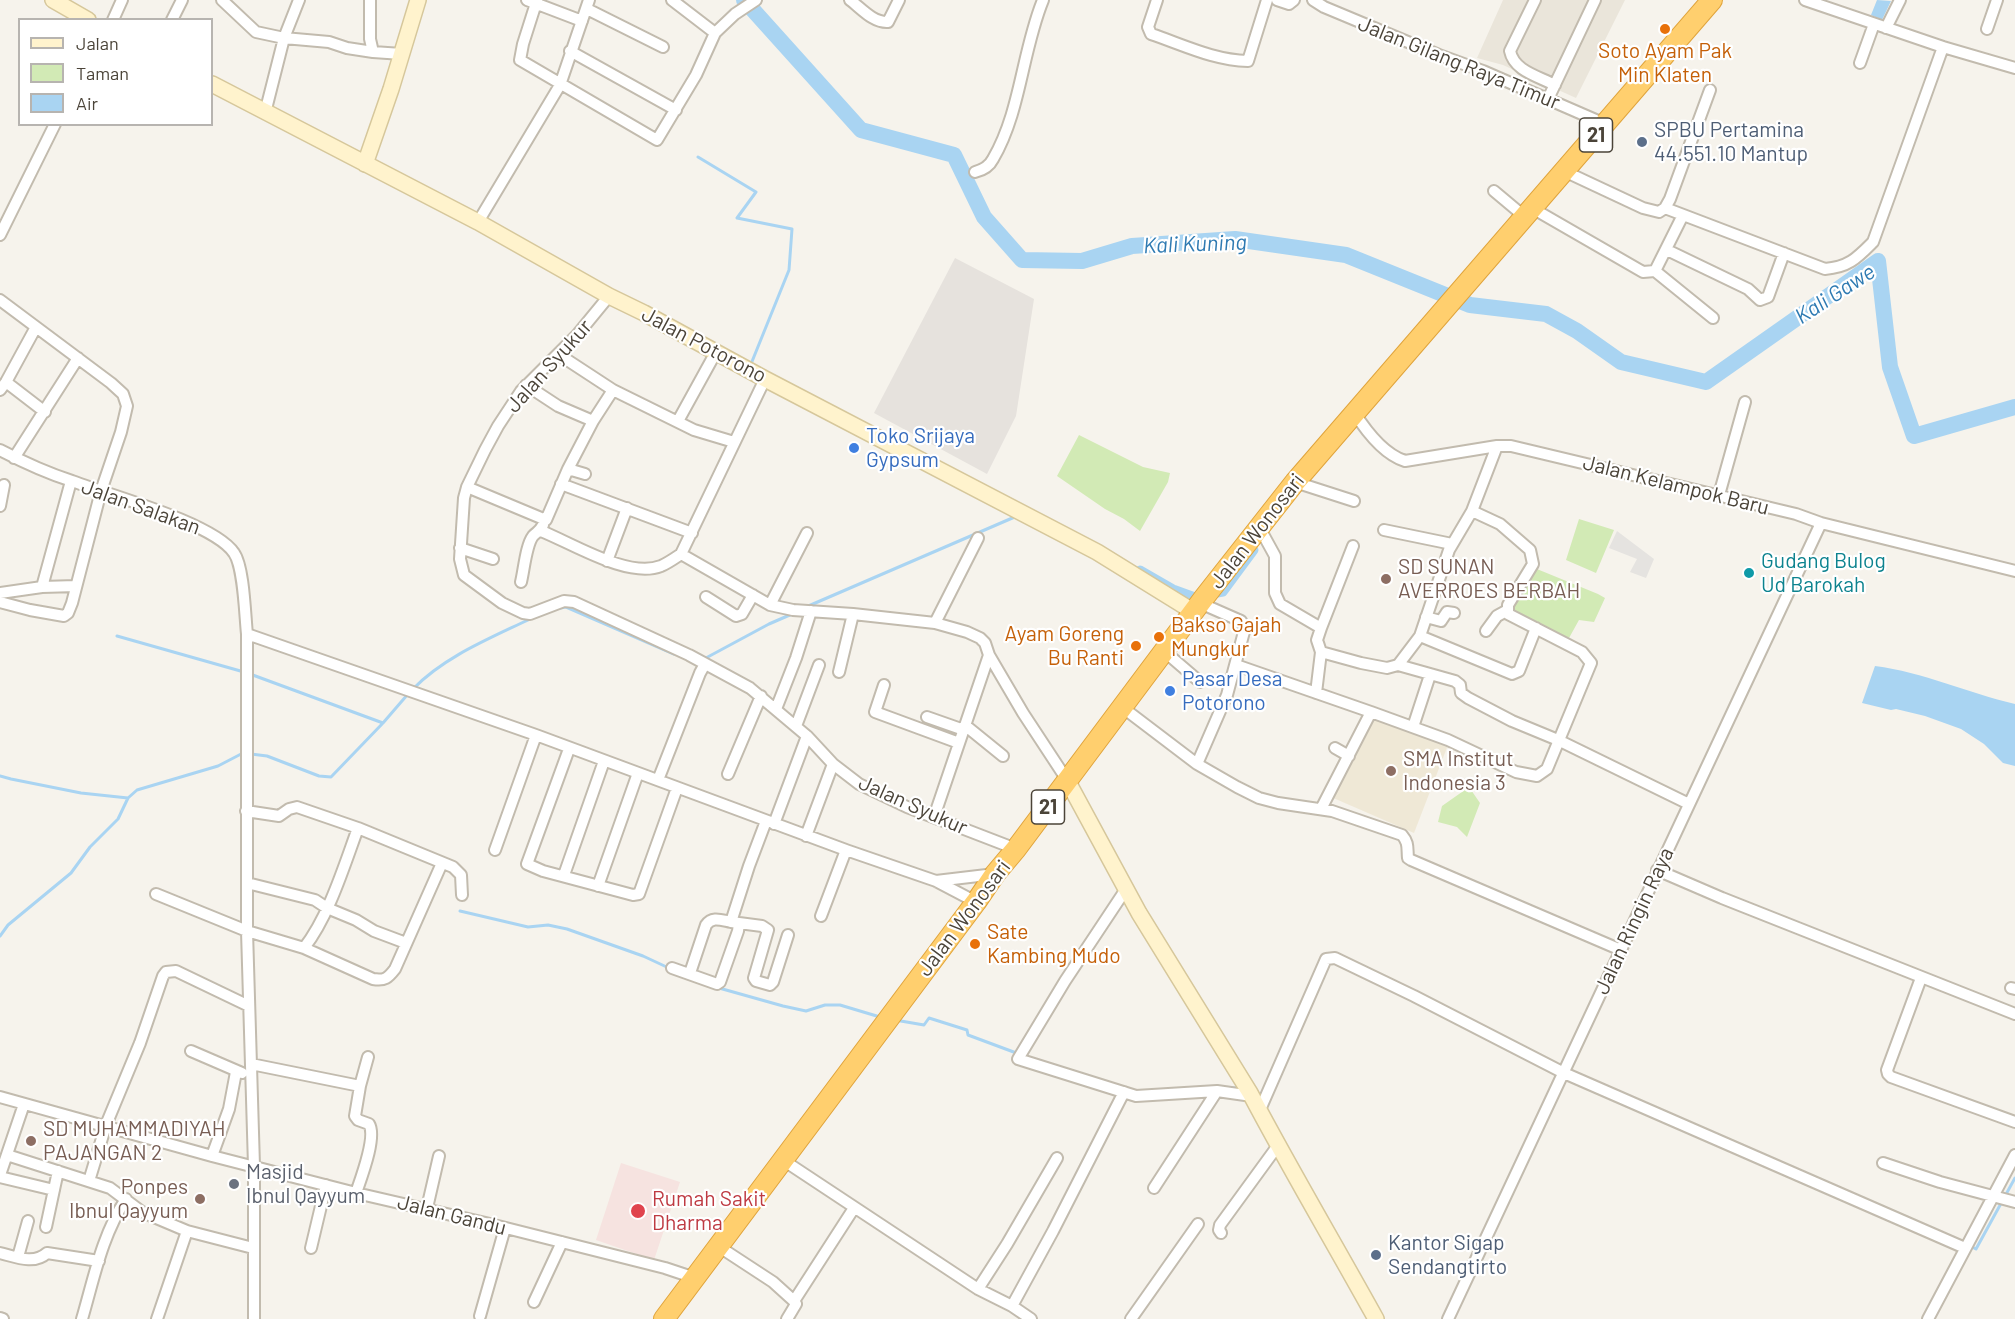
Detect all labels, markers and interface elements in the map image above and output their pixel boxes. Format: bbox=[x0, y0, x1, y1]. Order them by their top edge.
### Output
street label: Jalan Gilang Raya Timur bbox=[1354, 11, 1564, 115]
legend bbox=[18, 18, 213, 126]
marker: Soto Ayam Pak Min Klaten bbox=[1658, 22, 1672, 36]
text: Jalan bbox=[76, 32, 119, 54]
place label: Soto Ayam Pak Min Klaten bbox=[1598, 38, 1732, 88]
text: Taman bbox=[76, 62, 129, 84]
text: Air bbox=[76, 92, 98, 114]
place label: SPBU Pertamina 44.551.10 Mantup bbox=[1654, 117, 1808, 167]
road number: 21 bbox=[1580, 118, 1612, 152]
marker: SPBU Pertamina 44.551.10 Mantup bbox=[1635, 135, 1649, 149]
water label: Kali Kuning bbox=[1143, 229, 1247, 259]
water label: Kali Gawe bbox=[1790, 258, 1880, 330]
street label: Jalan Potorono bbox=[637, 302, 771, 388]
street label: Jalan Syukur bbox=[501, 314, 597, 418]
place label: Toko Srijaya Gypsum bbox=[866, 423, 975, 473]
marker: Toko Srijaya Gypsum bbox=[847, 441, 861, 455]
street label: Jalan Kelampok Baru bbox=[1580, 450, 1772, 520]
street label: Jalan Wonosari bbox=[1204, 468, 1310, 594]
street label: Jalan Salakan bbox=[78, 474, 204, 540]
place label: Gudang Bulog Ud Barokah bbox=[1761, 548, 1886, 598]
place label: SD SUNAN AVERROES BERBAH bbox=[1398, 554, 1580, 604]
marker: Gudang Bulog Ud Barokah bbox=[1742, 566, 1756, 580]
marker: SD SUNAN AVERROES BERBAH bbox=[1379, 572, 1393, 586]
place label: Bakso Gajah Mungkur bbox=[1171, 612, 1282, 662]
place label: Ayam Goreng Bu Ranti bbox=[1005, 621, 1124, 671]
marker: Bakso Gajah Mungkur bbox=[1152, 630, 1166, 644]
marker: Ayam Goreng Bu Ranti bbox=[1129, 639, 1143, 653]
place label: Pasar Desa Potorono bbox=[1182, 666, 1283, 716]
marker: Pasar Desa Potorono bbox=[1163, 684, 1177, 698]
place label: SMA Institut Indonesia 3 bbox=[1403, 746, 1514, 796]
marker: SMA Institut Indonesia 3 bbox=[1384, 764, 1398, 778]
street label: Jalan Syukur bbox=[855, 770, 971, 840]
road number: 21 bbox=[1032, 790, 1064, 824]
street label: Jalan Ringin Raya bbox=[1589, 844, 1679, 998]
street label: Jalan Wonosari bbox=[912, 855, 1016, 981]
place label: Sate Kambing Mudo bbox=[987, 919, 1121, 969]
marker: Sate Kambing Mudo bbox=[968, 937, 982, 951]
place label: SD MUHAMMADIYAH PAJANGAN 2 bbox=[43, 1116, 226, 1166]
marker: SD MUHAMMADIYAH PAJANGAN 2 bbox=[24, 1134, 38, 1148]
place label: Masjid Ibnul Qayyum bbox=[246, 1159, 365, 1209]
place label: Ponpes Ibnul Qayyum bbox=[69, 1174, 188, 1224]
marker: Masjid Ibnul Qayyum bbox=[227, 1177, 241, 1191]
place label: Rumah Sakit Dharma bbox=[652, 1186, 766, 1236]
street label: Jalan Gandu bbox=[395, 1189, 509, 1241]
marker: Ponpes Ibnul Qayyum bbox=[193, 1192, 207, 1206]
marker: Rumah Sakit Dharma bbox=[629, 1202, 647, 1220]
place label: Kantor Sigap Sendangtirto bbox=[1388, 1230, 1507, 1280]
marker: Kantor Sigap Sendangtirto bbox=[1369, 1248, 1383, 1262]

